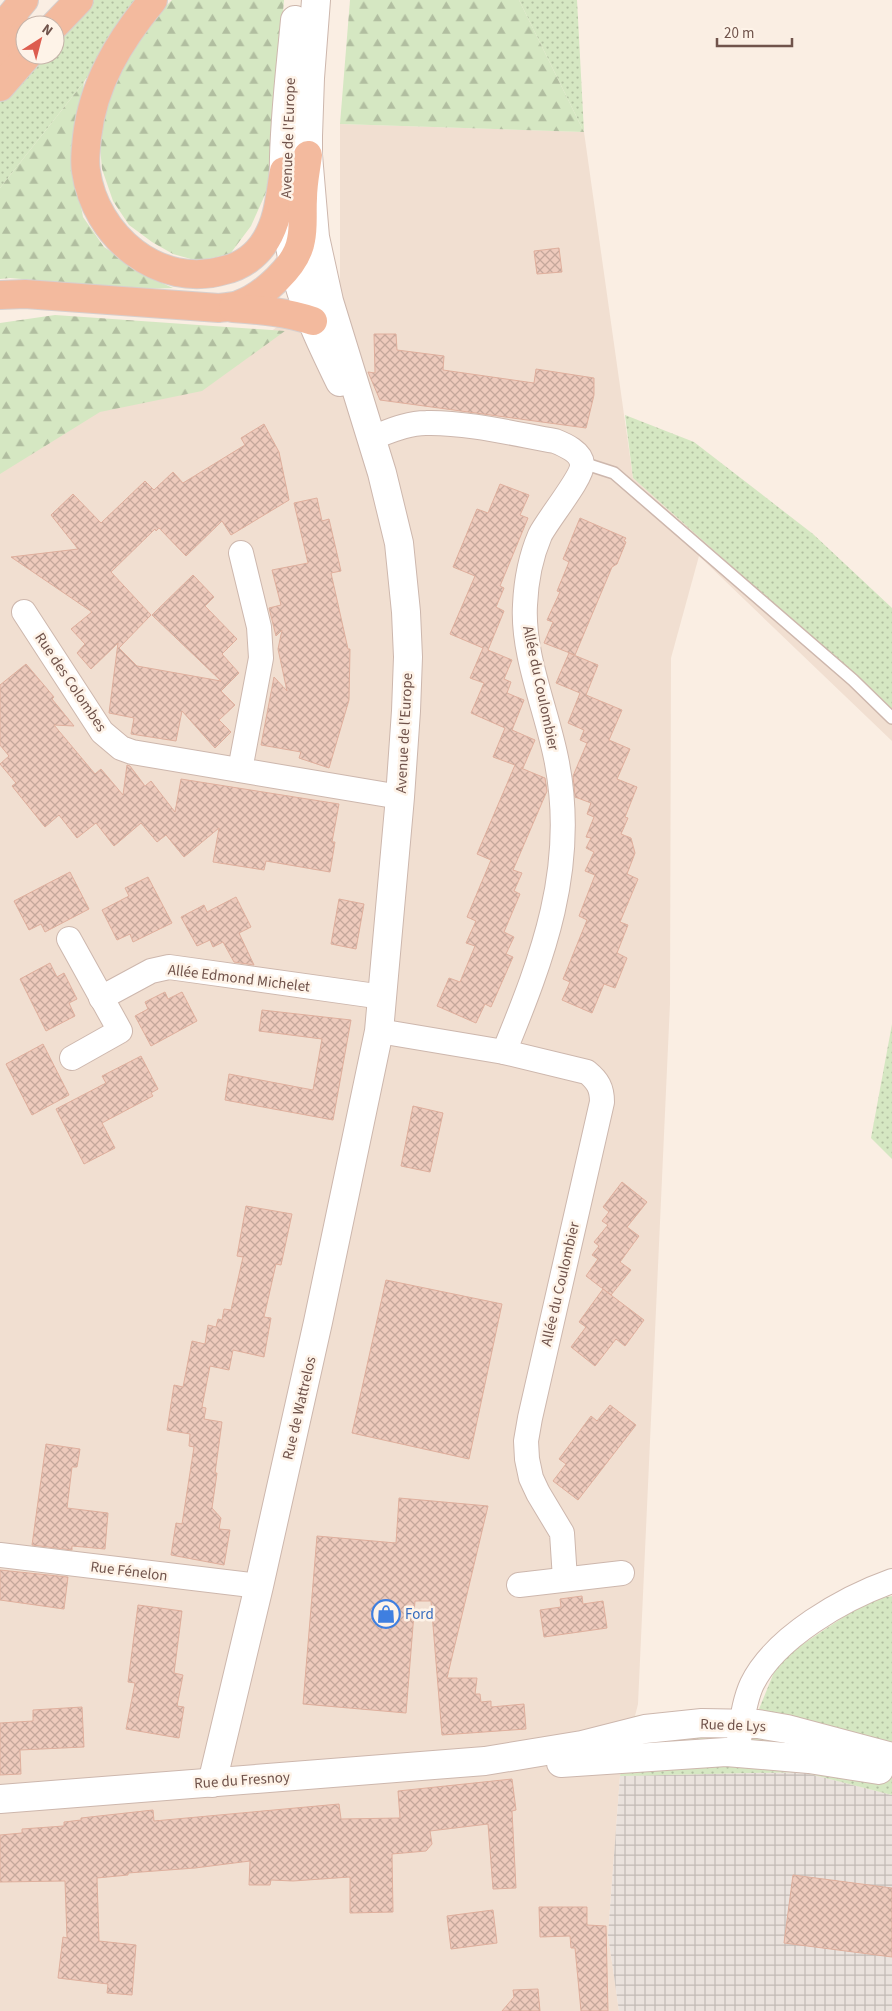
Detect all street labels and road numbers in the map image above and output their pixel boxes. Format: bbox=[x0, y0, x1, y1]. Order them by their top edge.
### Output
street label: Avenue de l'Europe bbox=[276, 77, 301, 199]
street label: Allée du Coulombier bbox=[517, 624, 564, 753]
street label: Rue des Colombes bbox=[30, 629, 112, 736]
street label: Avenue de l'Europe bbox=[391, 672, 418, 794]
street label: Allée Edmond Michelet bbox=[167, 959, 311, 998]
street label: Allée du Coulombier bbox=[536, 1219, 585, 1348]
street label: Rue de Wattrelos bbox=[277, 1354, 322, 1462]
street label: Rue Fénelon bbox=[89, 1556, 169, 1587]
street label: Rue de Lys bbox=[700, 1714, 766, 1737]
street label: Rue du Fresnoy bbox=[194, 1767, 291, 1794]

